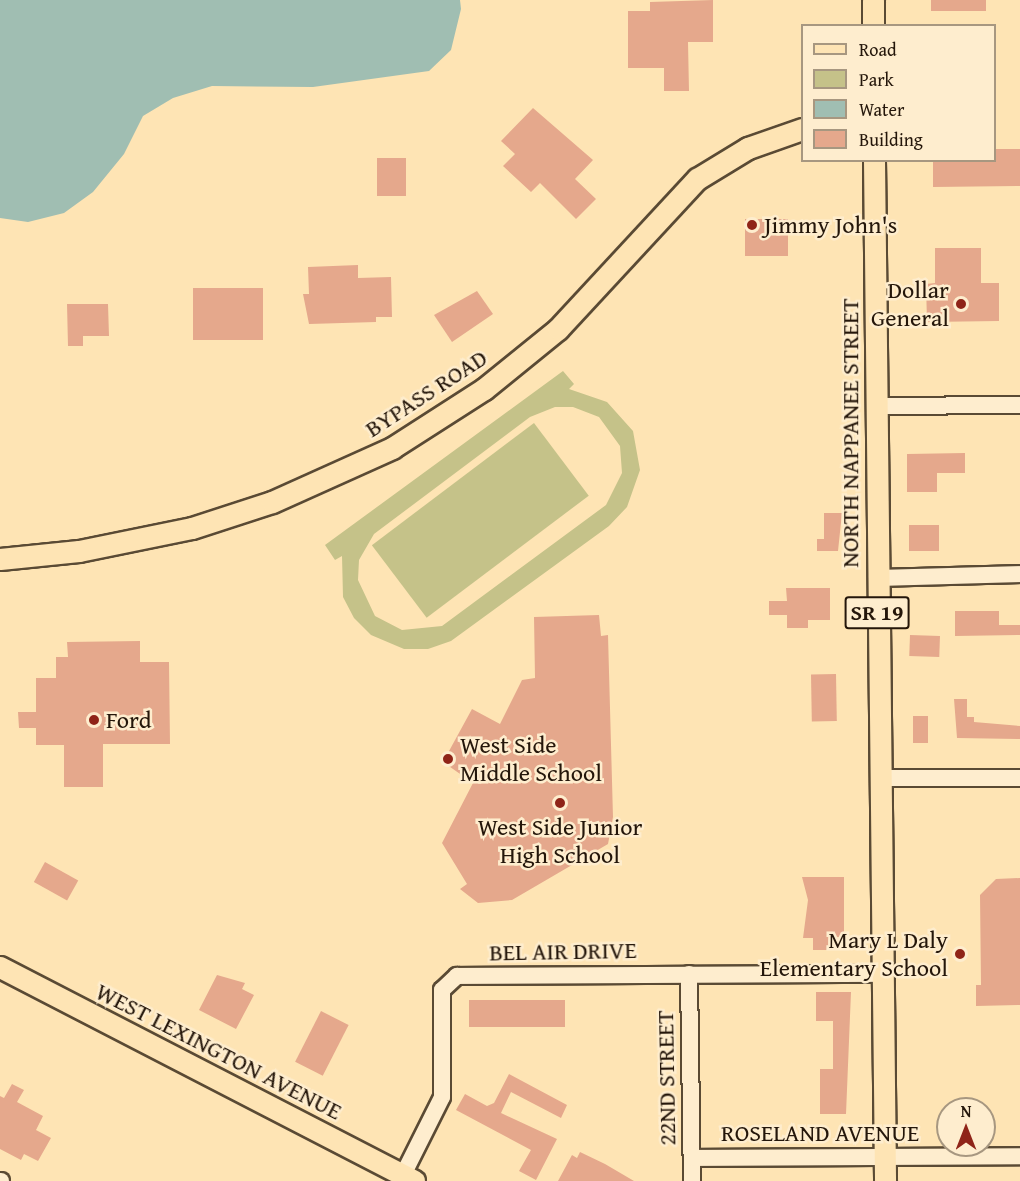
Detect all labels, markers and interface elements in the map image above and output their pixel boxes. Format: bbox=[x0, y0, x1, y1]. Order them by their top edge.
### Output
legend bbox=[801, 24, 996, 162]
text: Road bbox=[859, 36, 897, 63]
text: Park bbox=[859, 66, 894, 93]
text: Water bbox=[859, 96, 904, 123]
text: Building bbox=[859, 126, 923, 153]
place label: Jimmy John's bbox=[764, 211, 897, 239]
marker: Jimmy John's bbox=[745, 218, 759, 232]
place label: Dollar General bbox=[871, 276, 949, 332]
marker: Dollar General bbox=[954, 297, 968, 311]
street label: NORTH NAPPANEE STREET bbox=[836, 298, 864, 568]
street label: BYPASS ROAD bbox=[360, 343, 492, 443]
road number: SR 19 bbox=[844, 594, 910, 632]
place label: Ford bbox=[106, 706, 151, 734]
marker: Ford bbox=[87, 713, 101, 727]
place label: West Side Middle School bbox=[460, 731, 602, 787]
marker: West Side Middle School bbox=[441, 752, 455, 766]
marker: West Side Junior High School bbox=[553, 796, 567, 810]
place label: West Side Junior High School bbox=[478, 813, 642, 869]
place label: Mary L Daly Elementary School bbox=[760, 926, 948, 982]
street label: BEL AIR DRIVE bbox=[489, 935, 637, 967]
marker: Mary L Daly Elementary School bbox=[953, 947, 967, 961]
street label: WEST LEXINGTON AVENUE bbox=[91, 976, 347, 1126]
street label: 22ND STREET bbox=[650, 1010, 682, 1146]
north arrow bbox=[936, 1097, 996, 1157]
text: N bbox=[961, 1099, 971, 1123]
street label: ROSELAND AVENUE bbox=[721, 1119, 919, 1147]

